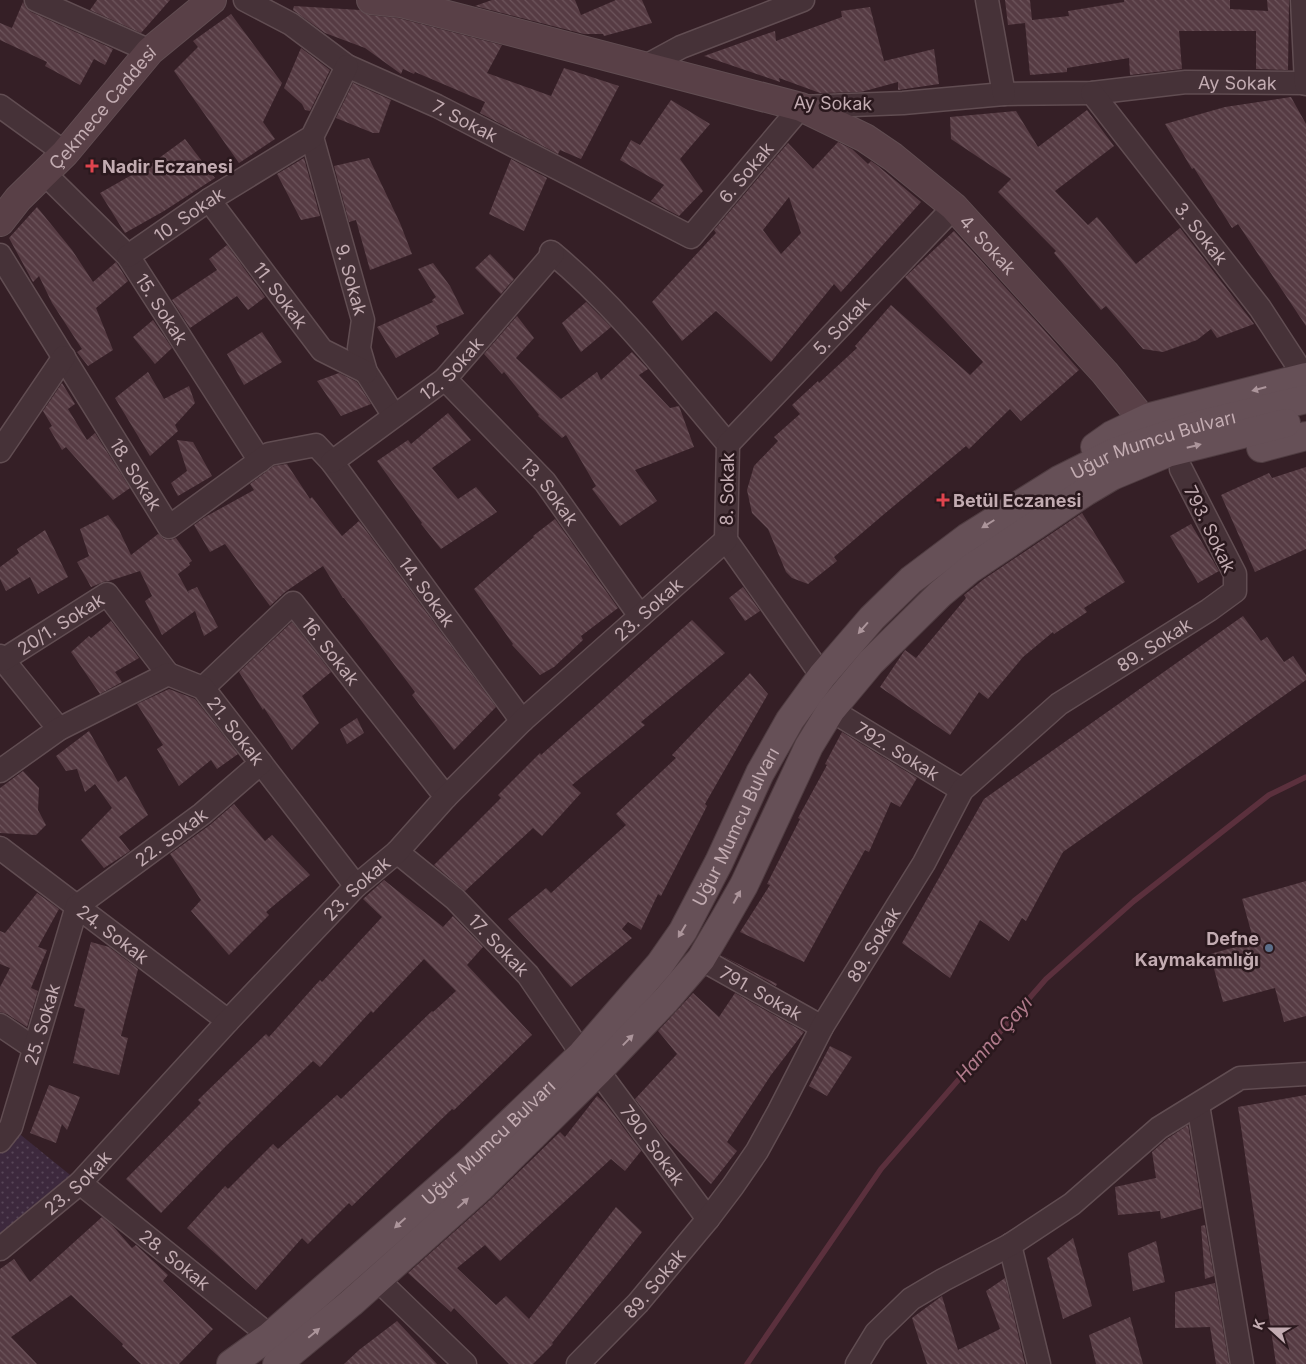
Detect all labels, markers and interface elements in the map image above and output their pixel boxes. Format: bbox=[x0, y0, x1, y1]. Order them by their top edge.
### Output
street label: Çekmece Caddesi bbox=[44, 40, 160, 174]
street label: Ay Sokak bbox=[1198, 72, 1277, 93]
street label: Ay Sokak bbox=[794, 92, 873, 114]
street label: 7. Sokak bbox=[429, 95, 501, 146]
street label: 6. Sokak bbox=[714, 137, 777, 207]
place label: Nadir Eczanesi bbox=[102, 156, 233, 177]
marker: Nadir Eczanesi bbox=[86, 160, 98, 172]
street label: 10. Sokak bbox=[150, 183, 228, 246]
street label: 3. Sokak bbox=[1171, 198, 1232, 269]
street label: 4. Sokak bbox=[956, 210, 1021, 279]
street label: 9. Sokak bbox=[332, 241, 372, 318]
street label: 11. Sokak bbox=[249, 258, 312, 332]
street label: 15. Sokak bbox=[131, 269, 193, 348]
street label: 5. Sokak bbox=[808, 292, 874, 359]
street label: 12. Sokak bbox=[416, 333, 487, 404]
one-way arrow bbox=[1251, 385, 1266, 393]
street label: Uğur Mumcu Bulvarı bbox=[1067, 406, 1238, 483]
street label: 18. Sokak bbox=[106, 434, 166, 514]
one-way arrow bbox=[1187, 442, 1202, 450]
street label: 8. Sokak bbox=[716, 452, 738, 526]
street label: 13. Sokak bbox=[517, 453, 583, 530]
street label: 793. Sokak bbox=[1180, 482, 1240, 576]
place label: Betül Eczanesi bbox=[953, 490, 1081, 511]
marker: Betül Eczanesi bbox=[937, 494, 949, 506]
one-way arrow bbox=[981, 520, 995, 529]
street label: 14. Sokak bbox=[395, 553, 460, 631]
street label: 23. Sokak bbox=[610, 573, 687, 645]
street label: 20/1. Sokak bbox=[13, 588, 108, 659]
street label: 16. Sokak bbox=[298, 613, 364, 689]
street label: 89. Sokak bbox=[1113, 613, 1195, 676]
one-way arrow bbox=[858, 621, 869, 634]
street label: 21. Sokak bbox=[203, 692, 269, 769]
street label: 792. Sokak bbox=[852, 717, 944, 784]
street label: Uğur Mumcu Bulvarı bbox=[688, 743, 783, 909]
street label: 22. Sokak bbox=[131, 803, 211, 870]
street label: 23. Sokak bbox=[319, 852, 394, 925]
one-way arrow bbox=[733, 890, 741, 905]
street label: 24. Sokak bbox=[73, 900, 153, 968]
street label: 89. Sokak bbox=[842, 903, 905, 986]
street label: 17. Sokak bbox=[464, 909, 533, 980]
one-way arrow bbox=[678, 924, 687, 937]
place label: Defne Kaymakamlığı bbox=[1135, 928, 1259, 970]
marker: Defne Kaymakamlığı bbox=[1263, 942, 1275, 954]
street label: 791. Sokak bbox=[716, 961, 806, 1024]
street label: 25. Sokak bbox=[20, 981, 64, 1068]
water label: Hanna Çayı bbox=[951, 992, 1037, 1086]
one-way arrow bbox=[622, 1034, 634, 1046]
street label: Uğur Mumcu Bulvarı bbox=[417, 1075, 559, 1209]
street label: 790. Sokak bbox=[616, 1101, 690, 1189]
street label: 23. Sokak bbox=[40, 1146, 115, 1219]
one-way arrow bbox=[456, 1197, 468, 1209]
one-way arrow bbox=[394, 1217, 406, 1229]
street label: 28. Sokak bbox=[136, 1225, 214, 1294]
street label: 89. Sokak bbox=[619, 1244, 689, 1322]
north arrow bbox=[1246, 1304, 1296, 1354]
text: K bbox=[1249, 1316, 1268, 1332]
one-way arrow bbox=[308, 1327, 320, 1339]

